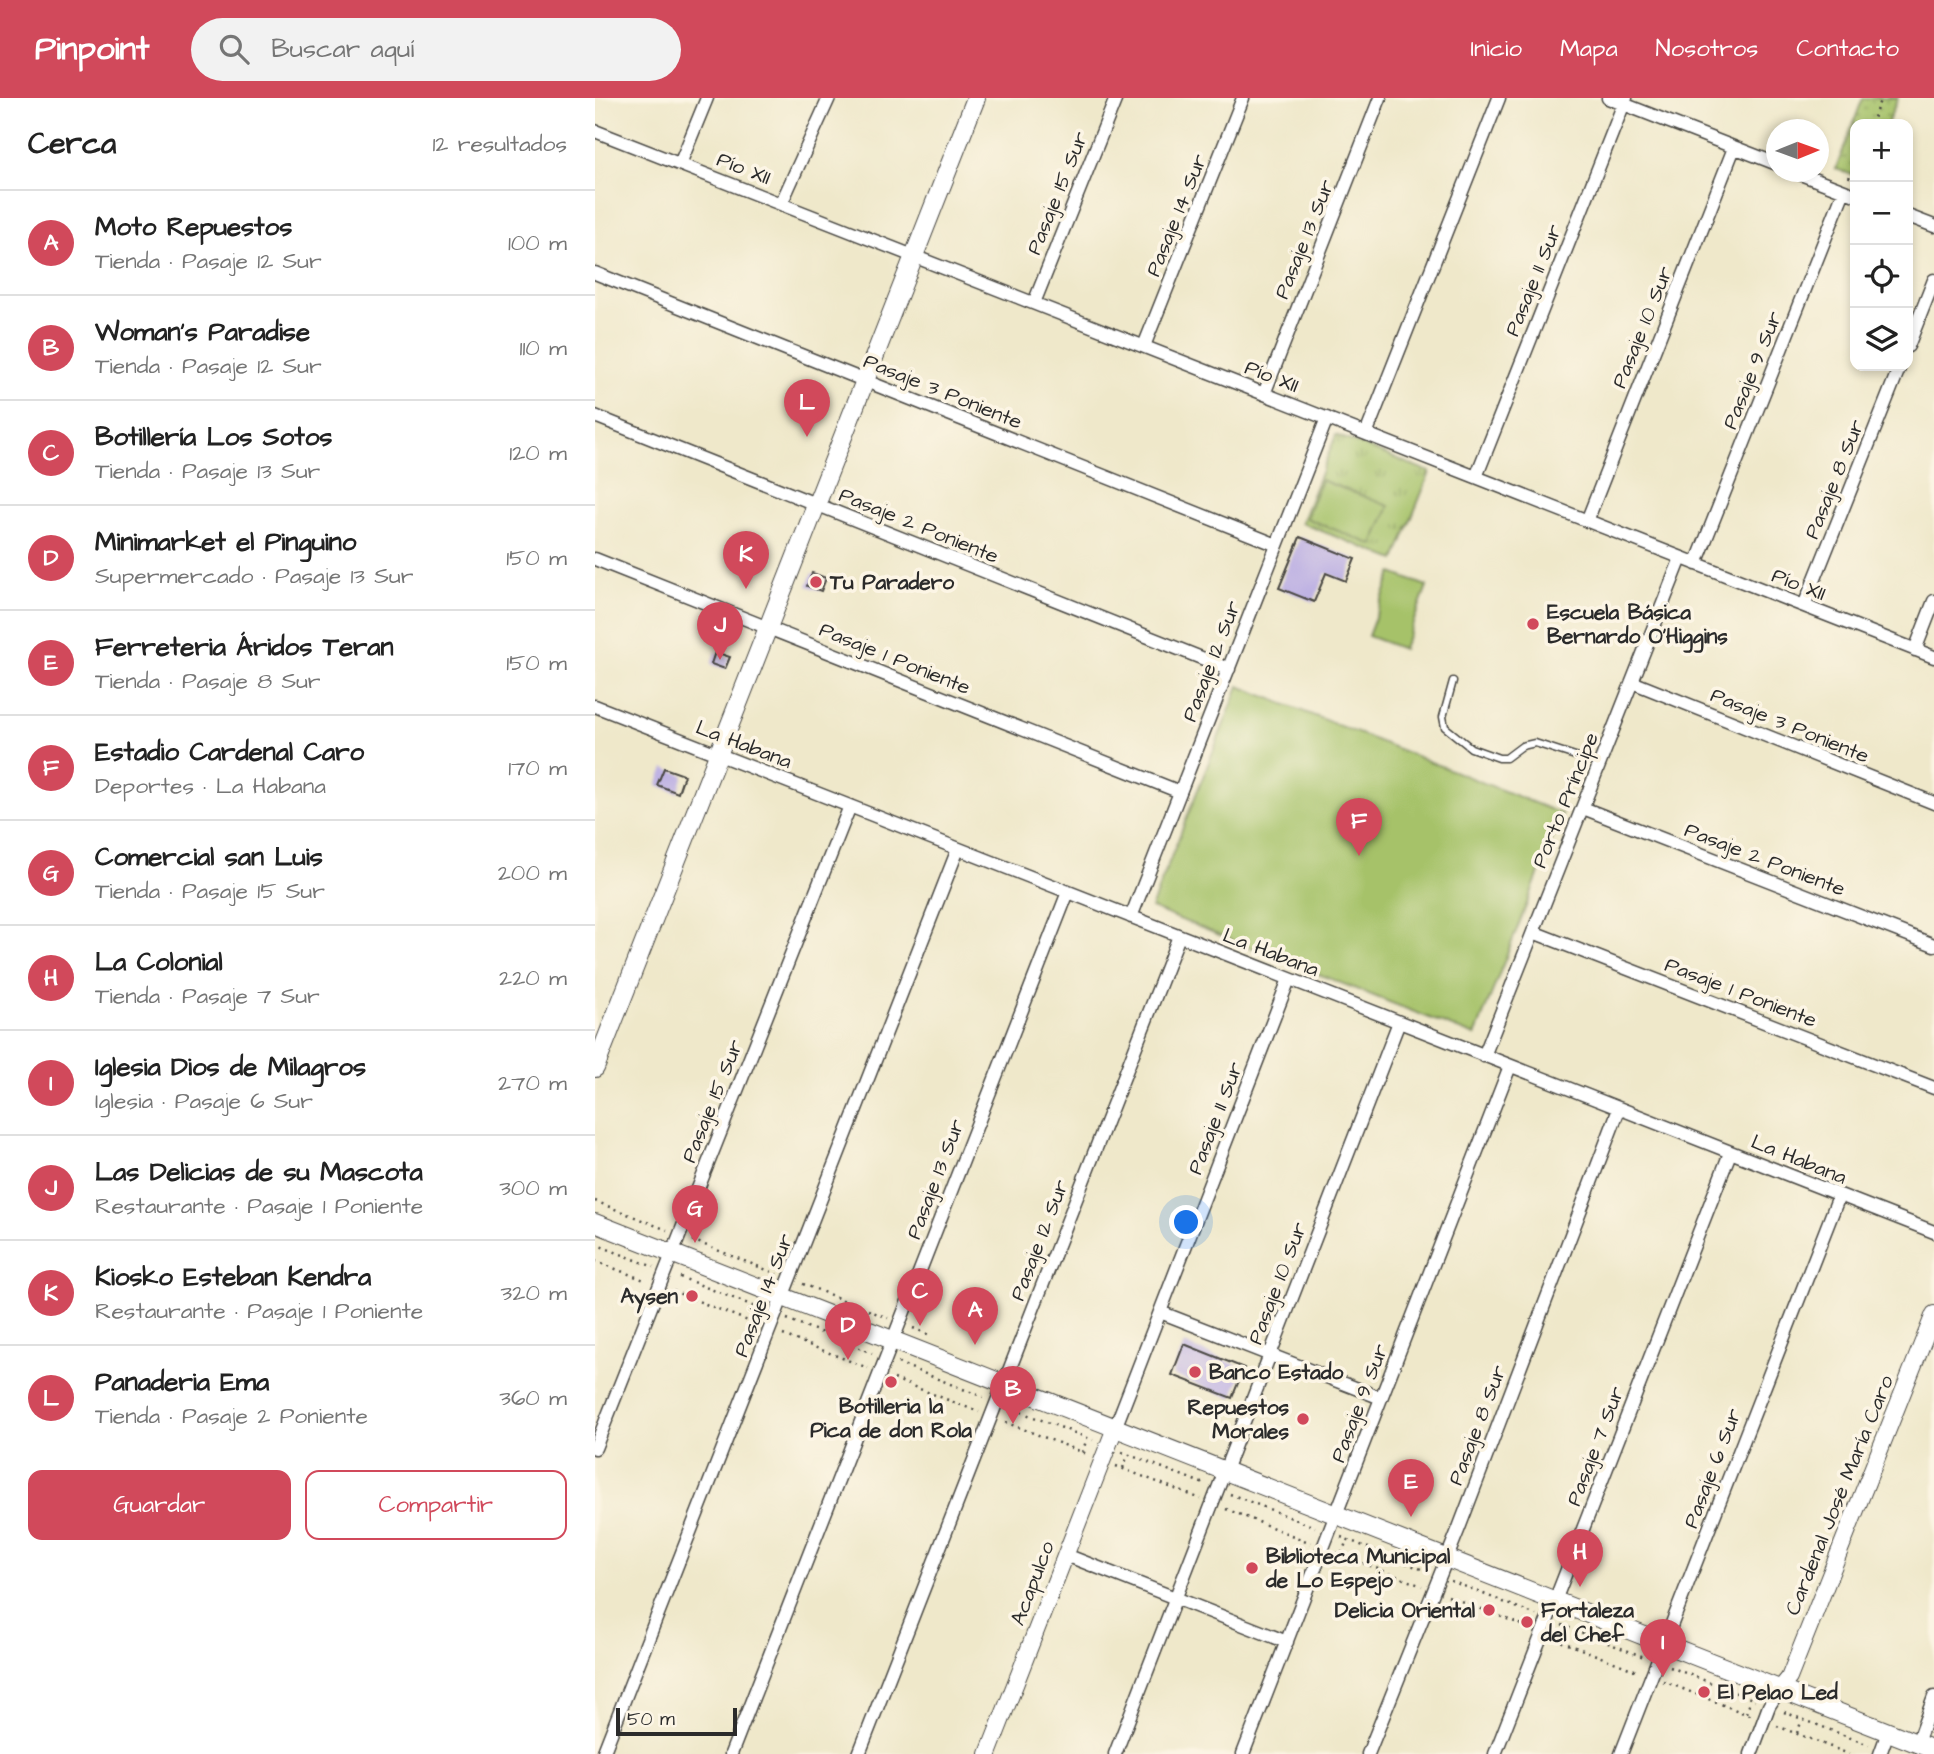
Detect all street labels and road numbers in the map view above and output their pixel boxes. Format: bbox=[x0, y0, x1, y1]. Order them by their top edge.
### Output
street label: Pasaje 15 Sur bbox=[1020, 127, 1096, 259]
street label: Pío XII bbox=[713, 145, 775, 192]
street label: Pasaje 14 Sur bbox=[1139, 149, 1214, 281]
street label: Pasaje 13 Sur bbox=[1267, 175, 1342, 303]
street label: Pasaje 11 Sur bbox=[1498, 220, 1569, 340]
street label: Pasaje 10 Sur bbox=[1605, 262, 1680, 392]
street label: Pasaje 9 Sur bbox=[1716, 306, 1789, 434]
street label: Pasaje 3 Poniente bbox=[859, 346, 1026, 436]
street label: Pío XII bbox=[1241, 353, 1303, 400]
street label: Pasaje 8 Sur bbox=[1797, 415, 1872, 543]
street label: Pasaje 2 Poniente bbox=[835, 480, 1003, 571]
street label: Pío XII bbox=[1768, 561, 1830, 608]
street label: Pasaje 12 Sur bbox=[1175, 596, 1248, 726]
street label: Pasaje 1 Poniente bbox=[815, 615, 975, 702]
street label: Pasaje 3 Poniente bbox=[1706, 680, 1873, 770]
street label: La Habana bbox=[692, 713, 796, 776]
street label: Porto Príncipe bbox=[1525, 728, 1607, 873]
street label: Pasaje 2 Poniente bbox=[1680, 815, 1849, 903]
street label: La Habana bbox=[1219, 921, 1323, 984]
street label: Pasaje 1 Poniente bbox=[1661, 950, 1821, 1035]
street label: Pasaje 15 Sur bbox=[675, 1035, 751, 1167]
street label: Pasaje 11 Sur bbox=[1181, 1057, 1250, 1179]
street label: Pasaje 13 Sur bbox=[899, 1115, 972, 1243]
street label: La Habana bbox=[1747, 1127, 1851, 1192]
street label: Pasaje 12 Sur bbox=[1003, 1175, 1076, 1305]
street label: Pasaje 10 Sur bbox=[1241, 1217, 1314, 1349]
street label: Pasaje 14 Sur bbox=[727, 1229, 800, 1361]
street label: Pasaje 9 Sur bbox=[1324, 1339, 1396, 1467]
street label: Pasaje 8 Sur bbox=[1441, 1361, 1514, 1489]
street label: Cardenal José María Caro bbox=[1778, 1371, 1901, 1619]
street label: Pasaje 7 Sur bbox=[1559, 1382, 1632, 1510]
street label: Pasaje 6 Sur bbox=[1676, 1404, 1749, 1532]
street label: Acapulco bbox=[1003, 1537, 1063, 1630]

